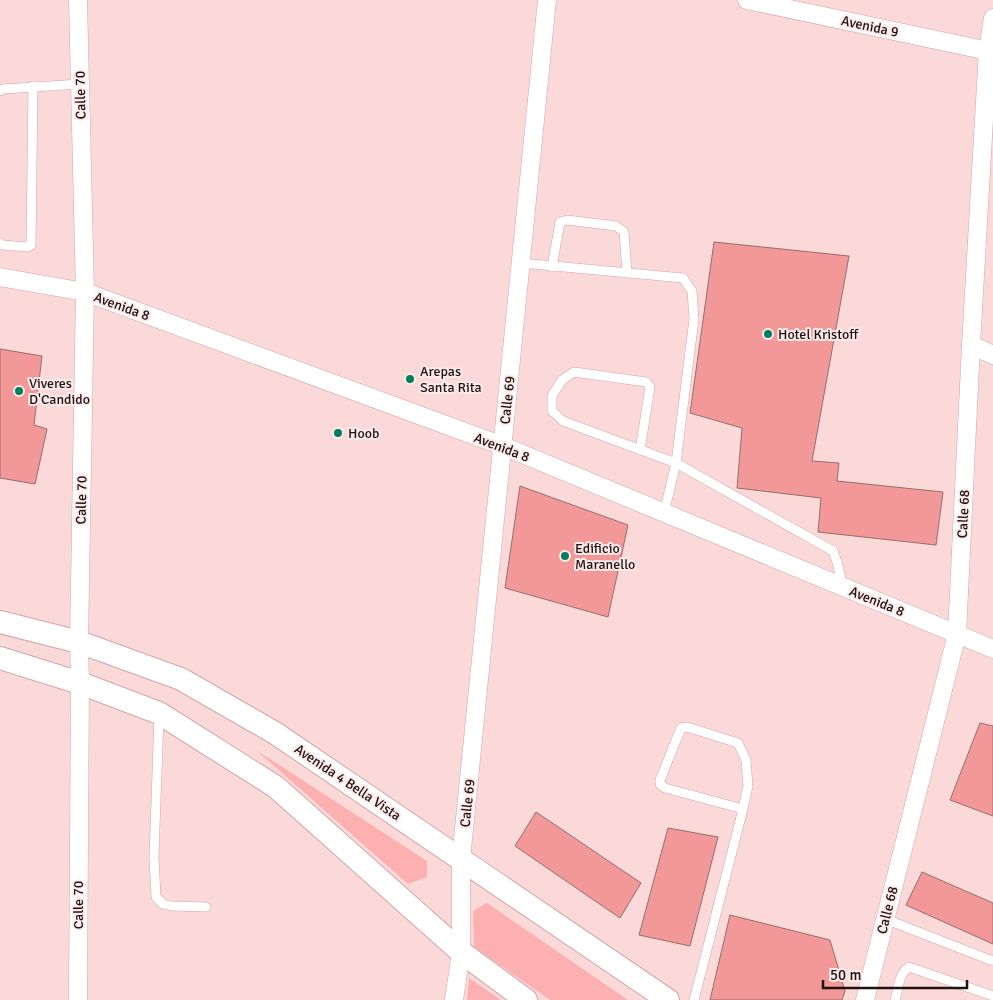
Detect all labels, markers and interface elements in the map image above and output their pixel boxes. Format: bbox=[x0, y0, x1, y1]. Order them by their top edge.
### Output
street label: Avenida 9 bbox=[840, 12, 900, 41]
street label: Calle 70 bbox=[72, 71, 89, 119]
street label: Avenida 8 bbox=[92, 289, 152, 324]
place label: Hotel Kristoff bbox=[778, 326, 859, 343]
marker: Hotel Kristoff bbox=[762, 328, 774, 340]
place label: Arepas Santa Rita bbox=[420, 363, 482, 396]
marker: Arepas Santa Rita bbox=[404, 373, 416, 385]
place label: Viveres D'Candido bbox=[29, 375, 90, 408]
street label: Calle 69 bbox=[497, 375, 518, 425]
marker: Viveres D'Candido bbox=[13, 385, 25, 397]
place label: Hoob bbox=[348, 425, 379, 442]
marker: Hoob bbox=[332, 427, 344, 439]
street label: Avenida 8 bbox=[472, 429, 532, 466]
street label: Calle 70 bbox=[73, 476, 90, 524]
street label: Calle 68 bbox=[954, 489, 973, 539]
place label: Edificio Maranello bbox=[575, 540, 635, 573]
marker: Edificio Maranello bbox=[559, 550, 571, 562]
street label: Avenida 8 bbox=[847, 583, 907, 620]
street label: Avenida 4 Bella Vista bbox=[291, 740, 404, 824]
street label: Calle 69 bbox=[457, 778, 478, 828]
street label: Calle 70 bbox=[70, 881, 87, 929]
street label: Calle 68 bbox=[873, 884, 902, 936]
scale bar bbox=[823, 958, 967, 990]
text: 50 m bbox=[830, 966, 861, 984]

